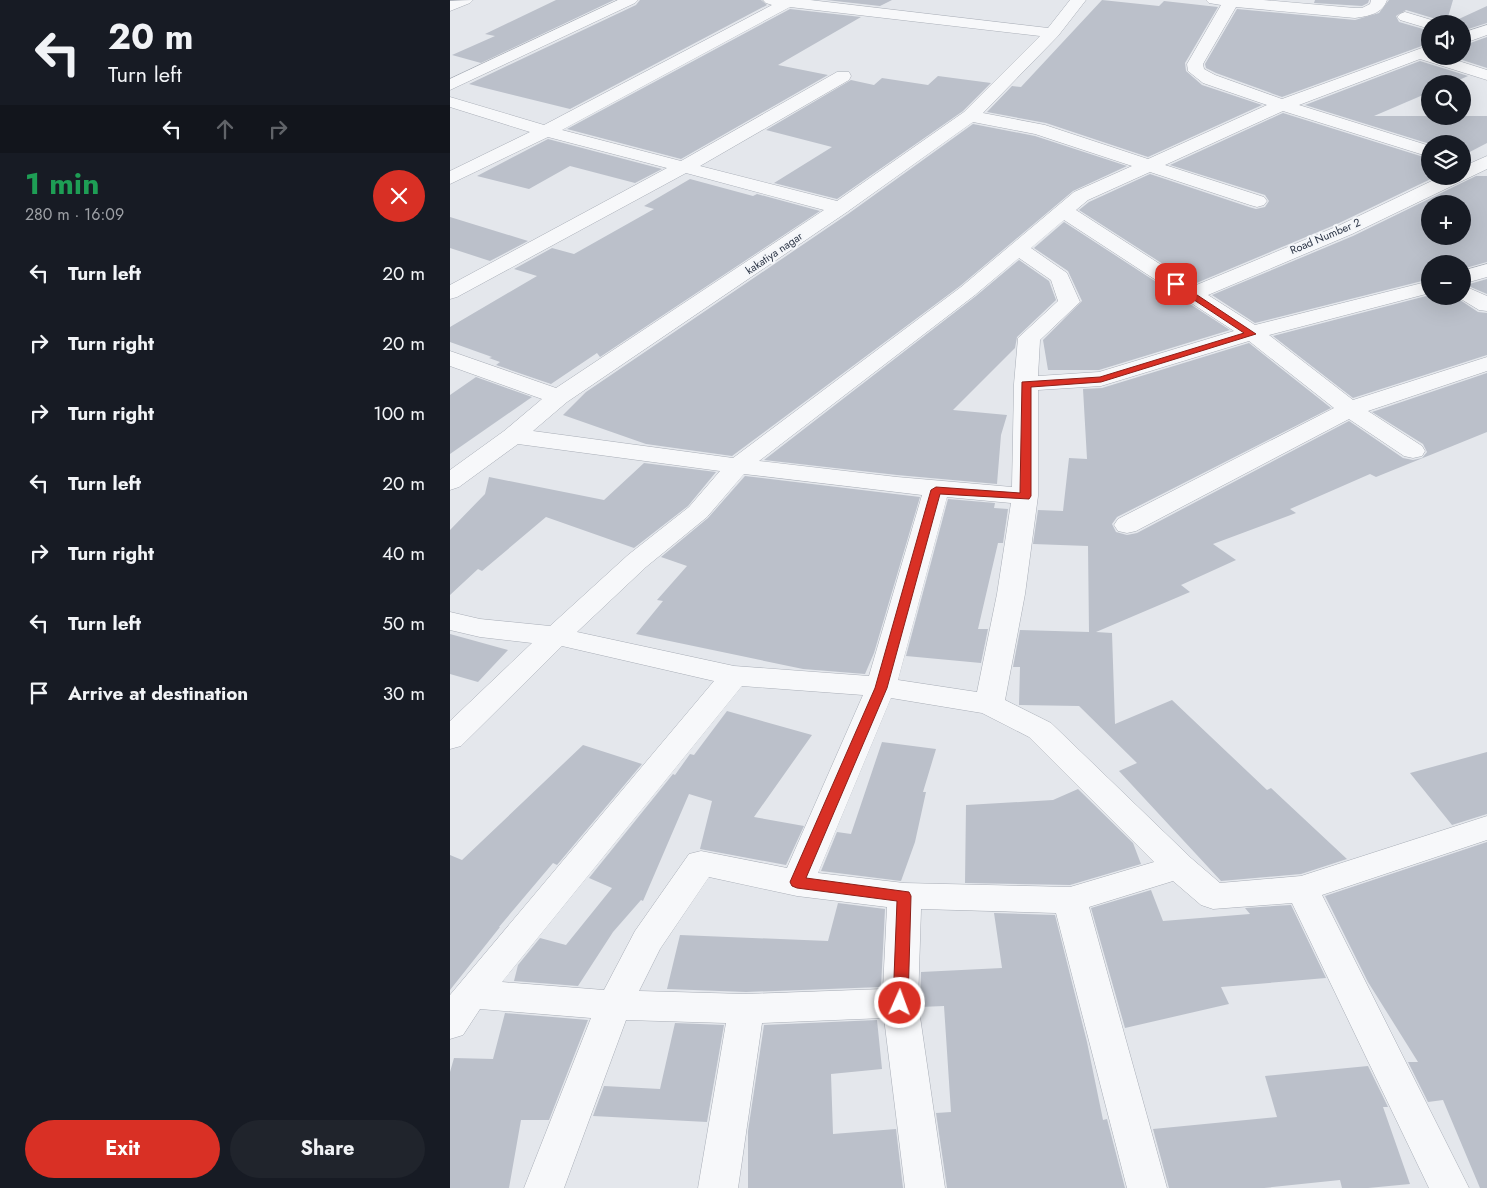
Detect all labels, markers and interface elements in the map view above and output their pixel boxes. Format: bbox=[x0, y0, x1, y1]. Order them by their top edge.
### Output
text: 20 m bbox=[108, 12, 193, 62]
map controls bbox=[1421, 15, 1471, 305]
button: sound bbox=[1421, 15, 1471, 65]
icon: left bbox=[25, 20, 90, 85]
text: Turn left bbox=[108, 58, 182, 90]
button: search bbox=[1421, 75, 1471, 125]
icon: left bbox=[158, 115, 186, 143]
icon: ahead bbox=[211, 115, 239, 143]
icon: right bbox=[264, 115, 292, 143]
button: layers bbox=[1421, 135, 1471, 185]
text: 1 min bbox=[25, 162, 99, 205]
button: close bbox=[373, 170, 425, 222]
button: + bbox=[1421, 195, 1471, 245]
text: 280 m · 16:09 bbox=[25, 203, 124, 226]
street label: Road Number 2 bbox=[1287, 214, 1363, 258]
street label: kakatiya nagar bbox=[742, 228, 806, 278]
button: − bbox=[1421, 255, 1471, 305]
icon: left bbox=[25, 259, 53, 287]
text: Turn left bbox=[68, 260, 141, 287]
text: 20 m bbox=[382, 260, 425, 287]
pin bbox=[1155, 263, 1197, 305]
icon: arrive bbox=[1162, 270, 1190, 298]
icon: right bbox=[25, 329, 53, 357]
text: Turn right bbox=[68, 330, 154, 357]
text: 20 m bbox=[382, 330, 425, 357]
icon: right bbox=[25, 399, 53, 427]
text: Turn right bbox=[68, 400, 154, 427]
text: 100 m bbox=[373, 400, 425, 427]
icon: left bbox=[25, 469, 53, 497]
text: Turn left bbox=[68, 470, 141, 497]
text: 20 m bbox=[382, 470, 425, 497]
icon: right bbox=[25, 539, 53, 567]
text: Turn right bbox=[68, 540, 154, 567]
text: 40 m bbox=[382, 540, 425, 567]
icon: left bbox=[25, 609, 53, 637]
text: Turn left bbox=[68, 610, 141, 637]
text: 50 m bbox=[382, 610, 425, 637]
icon: arrive bbox=[25, 679, 53, 707]
text: Arrive at destination bbox=[68, 680, 248, 707]
text: 30 m bbox=[383, 680, 425, 707]
position arrow bbox=[873, 976, 925, 1028]
button: Exit bbox=[25, 1120, 220, 1178]
button: Share bbox=[230, 1120, 425, 1178]

